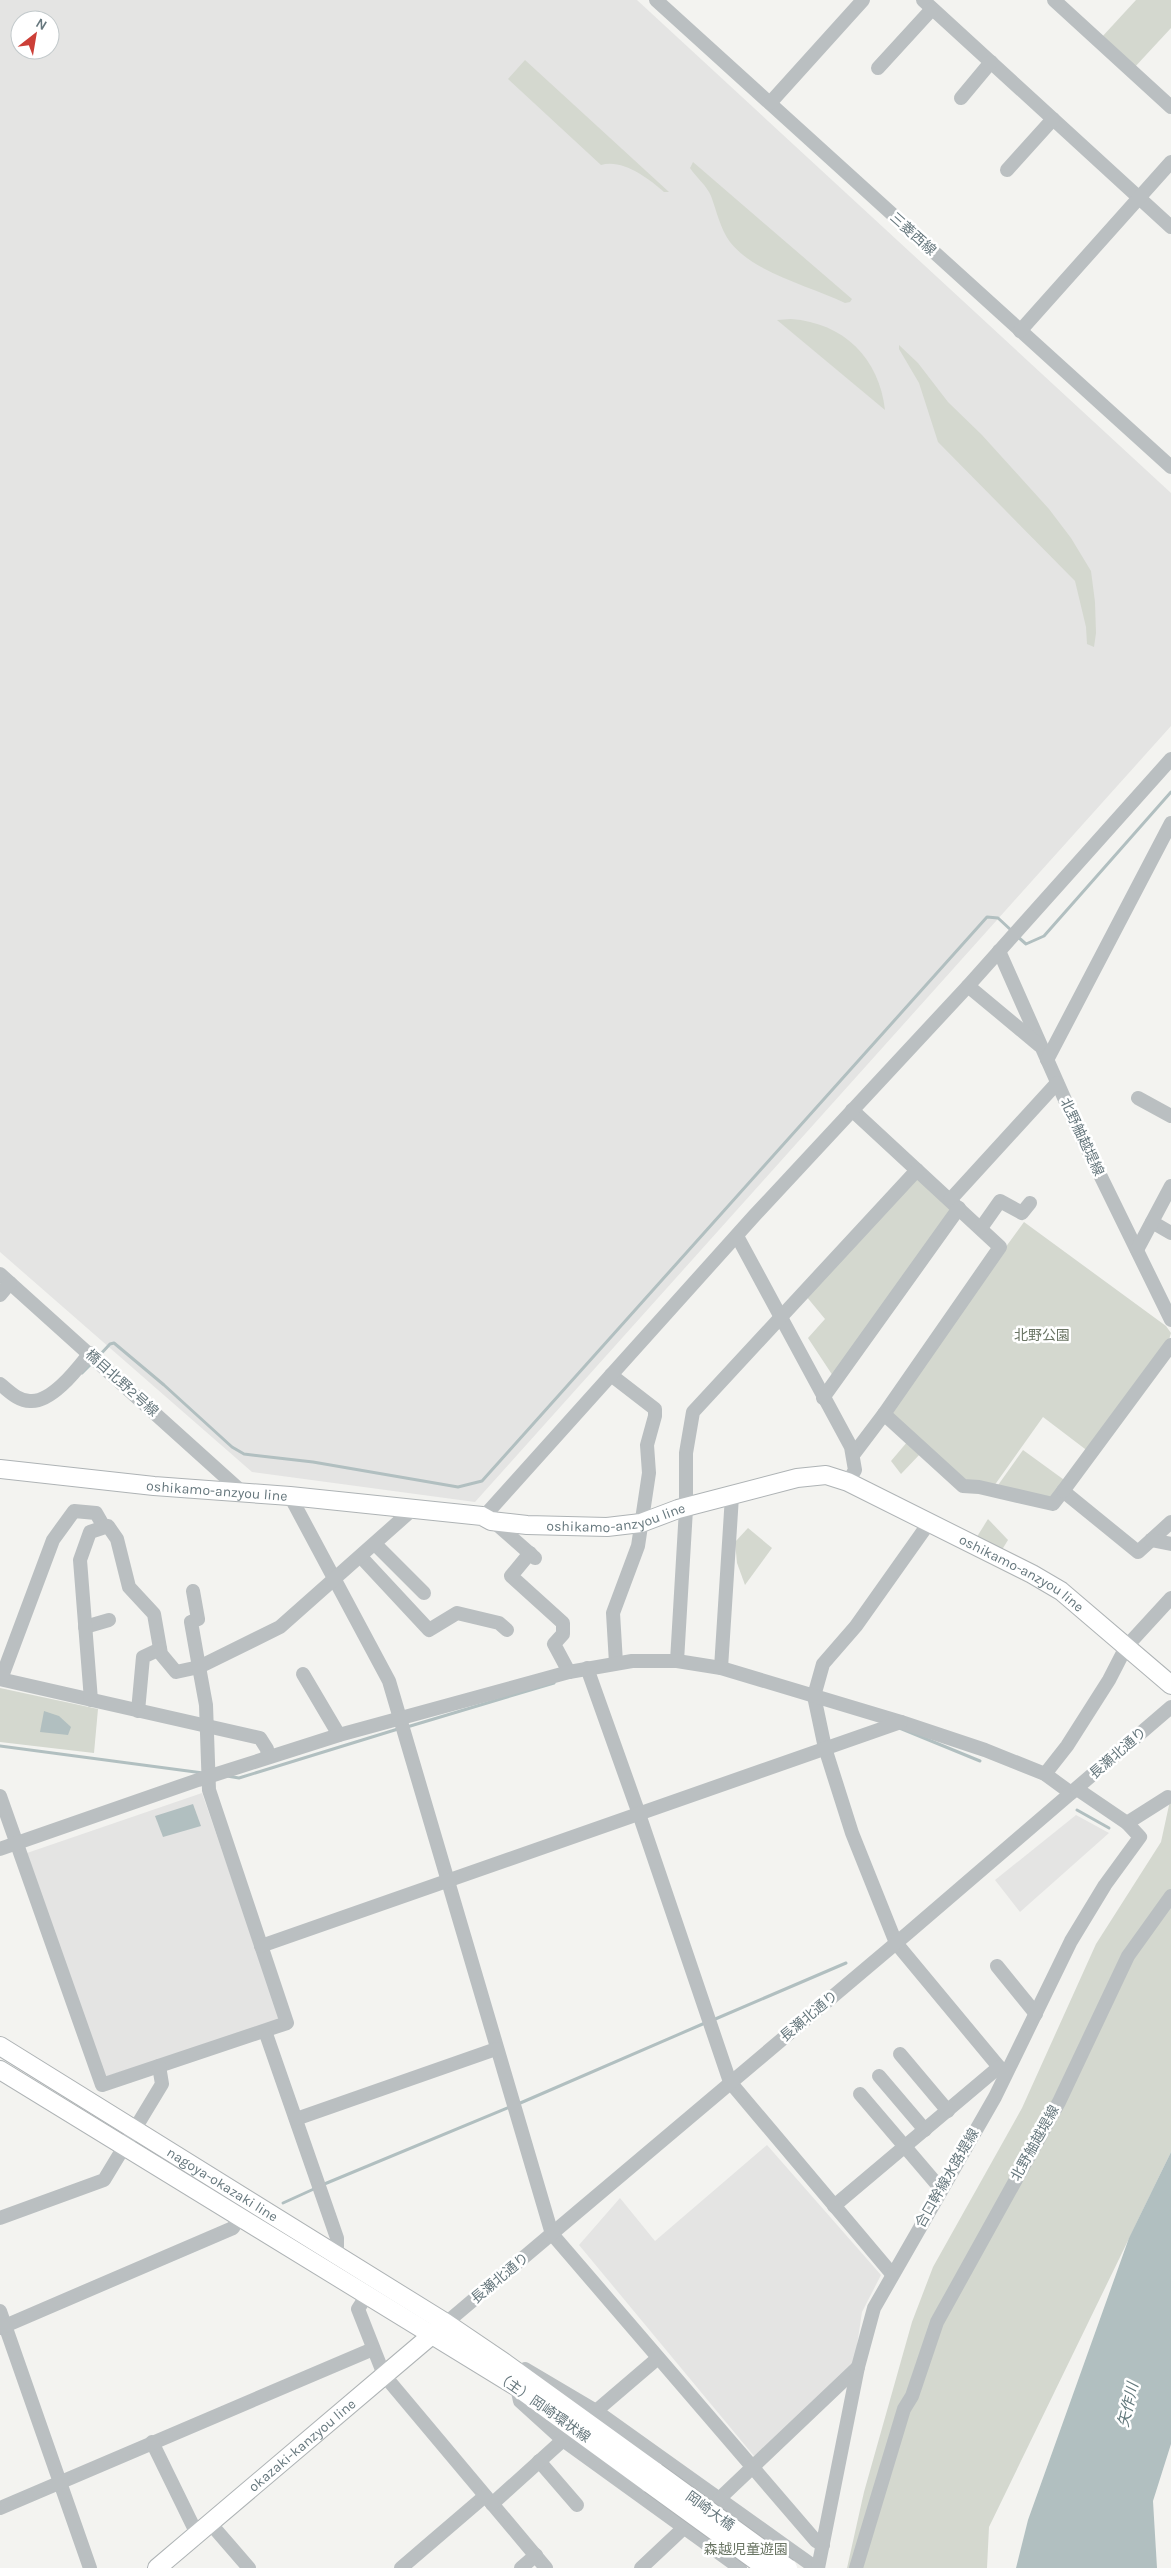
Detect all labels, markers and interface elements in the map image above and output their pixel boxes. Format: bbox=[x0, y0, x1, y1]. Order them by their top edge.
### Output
north arrow bbox=[10, 10, 60, 60]
text: N bbox=[33, 14, 50, 34]
street label: 三菱西線 bbox=[887, 209, 939, 259]
street label: 北野舳越堤線 bbox=[1057, 1095, 1107, 1179]
park label: 北野公園 bbox=[1014, 1327, 1070, 1344]
street label: 橋目北野2号線 bbox=[82, 1346, 162, 1420]
street label: oshikamo-anzyou line bbox=[145, 1477, 288, 1504]
street label: oshikamo-anzyou line bbox=[546, 1499, 687, 1536]
street label: oshikamo-anzyou line bbox=[956, 1530, 1087, 1615]
street label: 長瀬北通り bbox=[1086, 1724, 1150, 1782]
street label: 長瀬北通り bbox=[777, 1987, 841, 2045]
street label: 北野舳越堤線 bbox=[1007, 2102, 1063, 2184]
street label: 合口幹線水路堤線 bbox=[912, 2125, 982, 2231]
street label: nagoya-okazaki line bbox=[164, 2143, 281, 2225]
street label: 長瀬北通り bbox=[468, 2249, 532, 2307]
street label: （主）岡崎環状線 bbox=[492, 2368, 594, 2446]
water label: 矢作川 bbox=[1114, 2379, 1142, 2429]
street label: okazaki-kanzyou line bbox=[245, 2395, 359, 2495]
street label: 岡崎大橋 bbox=[682, 2488, 738, 2534]
park label: 森越児童遊園 bbox=[704, 2541, 788, 2558]

